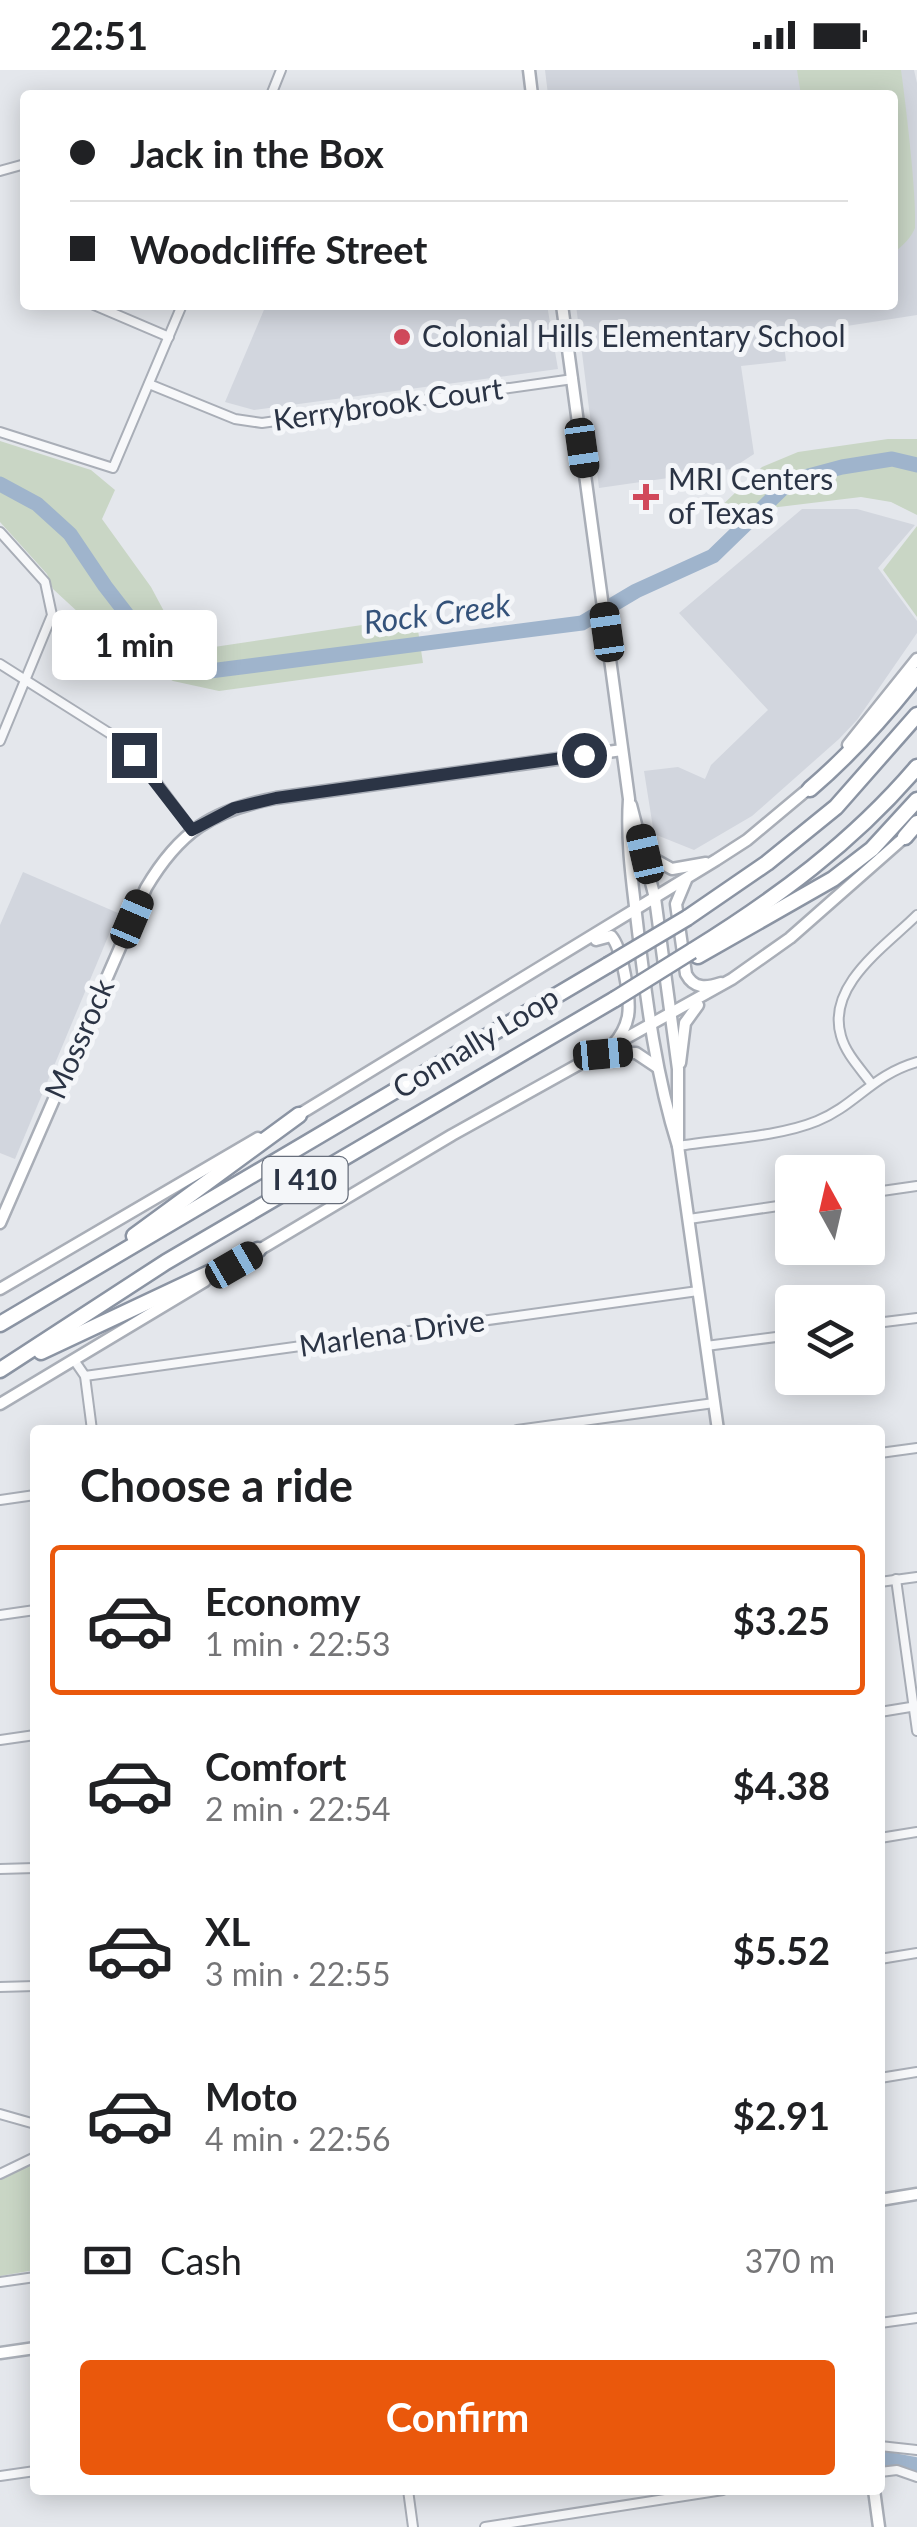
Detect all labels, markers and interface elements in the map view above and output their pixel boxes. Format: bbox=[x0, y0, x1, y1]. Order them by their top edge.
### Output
text: 22:51 bbox=[50, 12, 148, 58]
text: Jack in the Box bbox=[130, 130, 384, 176]
text: Woodcliffe Street bbox=[130, 226, 428, 272]
place label: Colonial Hills Elementary School bbox=[422, 317, 846, 353]
marker: Colonial Hills Elementary School bbox=[391, 326, 413, 348]
street label: Kerrybrook Court bbox=[271, 369, 505, 437]
car bbox=[563, 416, 601, 480]
place label: MRI Centers of Texas bbox=[668, 460, 833, 530]
marker: MRI Centers of Texas bbox=[633, 484, 659, 510]
water label: Rock Creek bbox=[361, 584, 513, 641]
car bbox=[588, 600, 626, 664]
callout: 1 min bbox=[52, 610, 216, 680]
text: 1 min bbox=[95, 625, 174, 664]
route end bbox=[112, 733, 157, 778]
route start bbox=[562, 733, 607, 778]
car bbox=[624, 821, 666, 887]
car bbox=[106, 886, 158, 952]
street label: Mossrock bbox=[36, 972, 121, 1104]
street label: Connally Loop bbox=[386, 978, 564, 1105]
car bbox=[572, 1036, 634, 1072]
north arrow bbox=[775, 1155, 885, 1265]
map controls bbox=[775, 1155, 885, 1395]
road number: I 410 bbox=[262, 1157, 348, 1203]
car bbox=[201, 1237, 267, 1293]
button: layers bbox=[775, 1285, 885, 1395]
street label: Marlena Drive bbox=[297, 1301, 487, 1363]
text: Choose a ride bbox=[80, 1458, 353, 1512]
icon: car bbox=[85, 1575, 175, 1665]
text: Economy bbox=[205, 1578, 360, 1624]
text: $3.25 bbox=[733, 1597, 830, 1643]
text: 1 min · 22:53 bbox=[205, 1624, 391, 1663]
icon: car bbox=[85, 1740, 175, 1830]
text: Comfort bbox=[205, 1743, 346, 1789]
text: $4.38 bbox=[733, 1762, 830, 1808]
text: 2 min · 22:54 bbox=[205, 1789, 391, 1828]
icon: car bbox=[85, 1905, 175, 1995]
text: XL bbox=[205, 1908, 250, 1954]
text: $5.52 bbox=[733, 1927, 830, 1973]
text: 3 min · 22:55 bbox=[205, 1954, 391, 1993]
icon: car bbox=[85, 2070, 175, 2160]
text: Moto bbox=[205, 2073, 298, 2119]
text: $2.91 bbox=[733, 2092, 830, 2138]
text: 4 min · 22:56 bbox=[205, 2119, 391, 2158]
icon: cash bbox=[80, 2233, 135, 2288]
text: Cash bbox=[160, 2237, 242, 2283]
text: 370 m bbox=[745, 2241, 835, 2280]
button: Confirm bbox=[80, 2360, 835, 2475]

